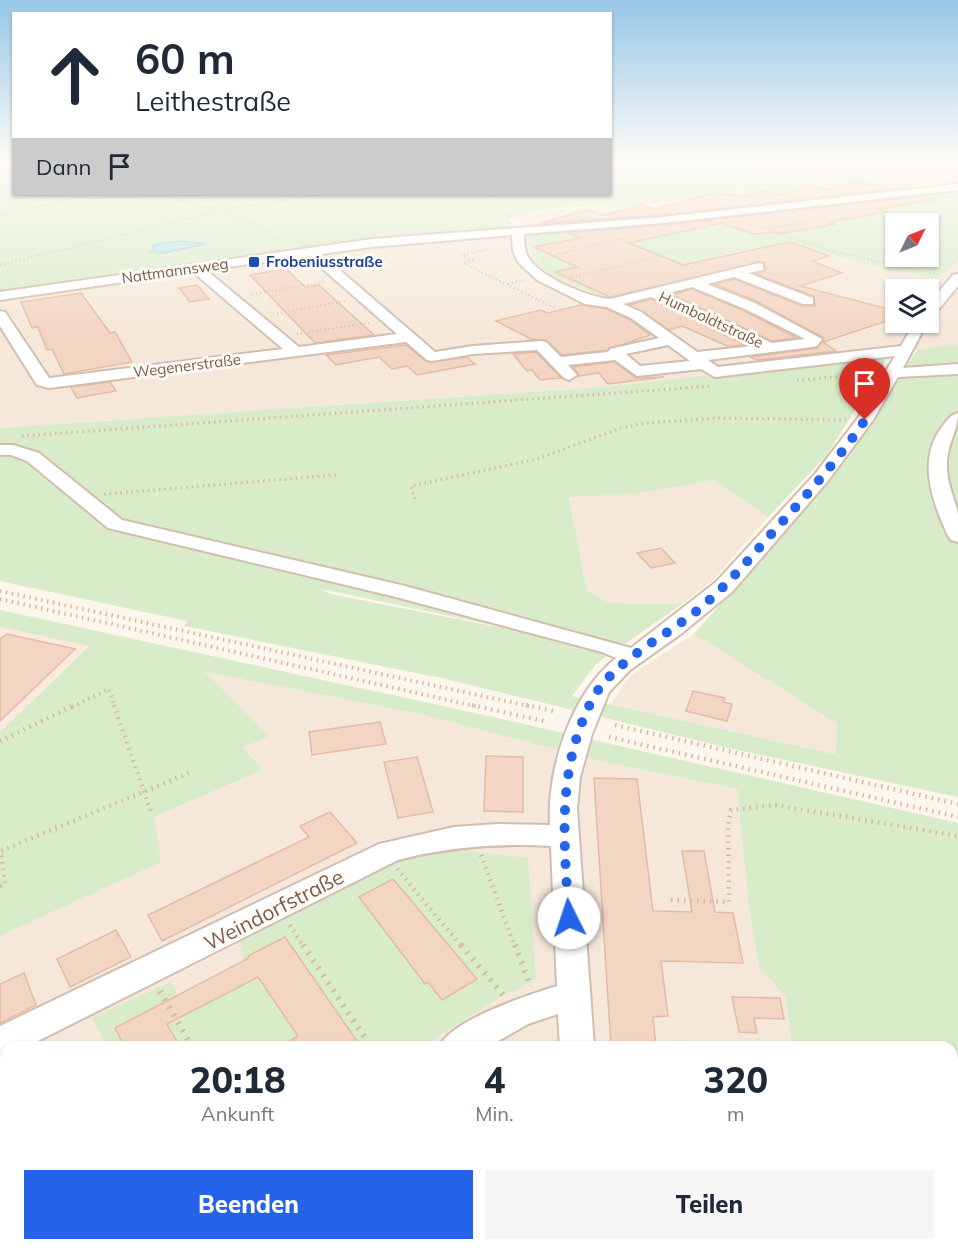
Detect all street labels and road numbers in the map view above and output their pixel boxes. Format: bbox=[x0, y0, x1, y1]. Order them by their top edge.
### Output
street label: Nattmannsweg bbox=[120, 254, 230, 287]
street label: Humboldtstraße bbox=[656, 287, 767, 352]
street label: Wegenerstraße bbox=[132, 349, 242, 382]
street label: Weindorfstraße bbox=[199, 863, 348, 955]

